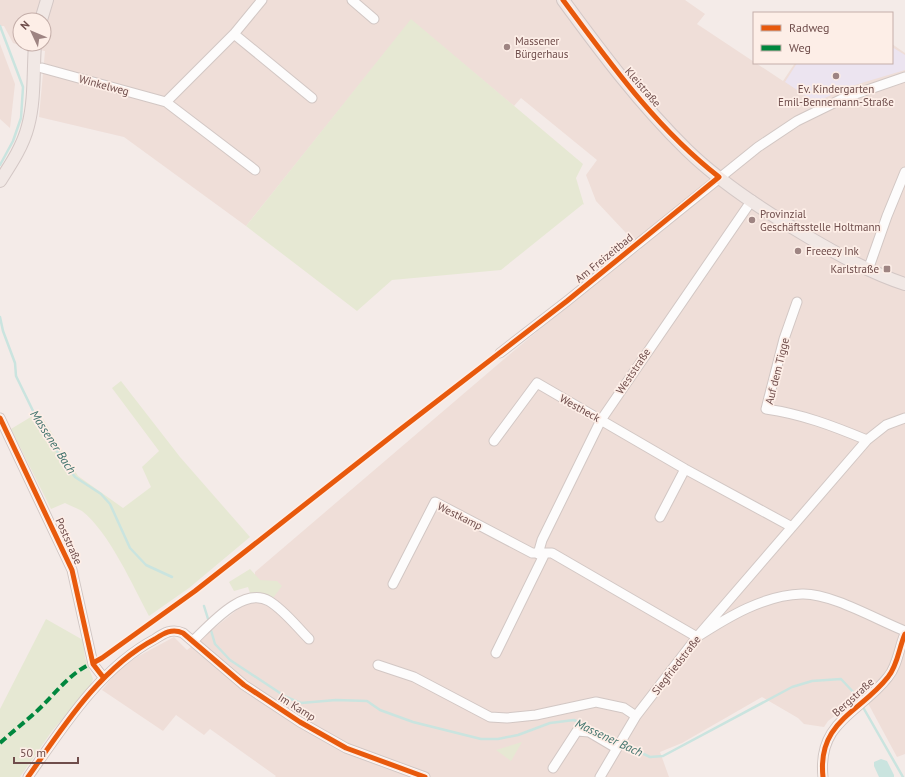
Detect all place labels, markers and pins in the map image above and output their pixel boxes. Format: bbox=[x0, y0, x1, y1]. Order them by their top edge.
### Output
place label: Massener Bürgerhaus bbox=[515, 34, 569, 61]
marker: Massener Bürgerhaus bbox=[502, 42, 512, 52]
marker: Ev. Kindergarten Emil-Bennemann-Straße bbox=[831, 71, 841, 81]
place label: Ev. Kindergarten Emil-Bennemann-Straße bbox=[778, 82, 894, 109]
place label: Provinzial Geschäftsstelle Holtmann bbox=[760, 207, 881, 234]
marker: Provinzial Geschäftsstelle Holtmann bbox=[747, 215, 757, 225]
place label: Freeezy Ink bbox=[806, 244, 860, 258]
marker: Freeezy Ink bbox=[793, 246, 803, 256]
place label: Karlstraße bbox=[831, 262, 879, 276]
marker: Karlstraße bbox=[882, 264, 892, 274]

